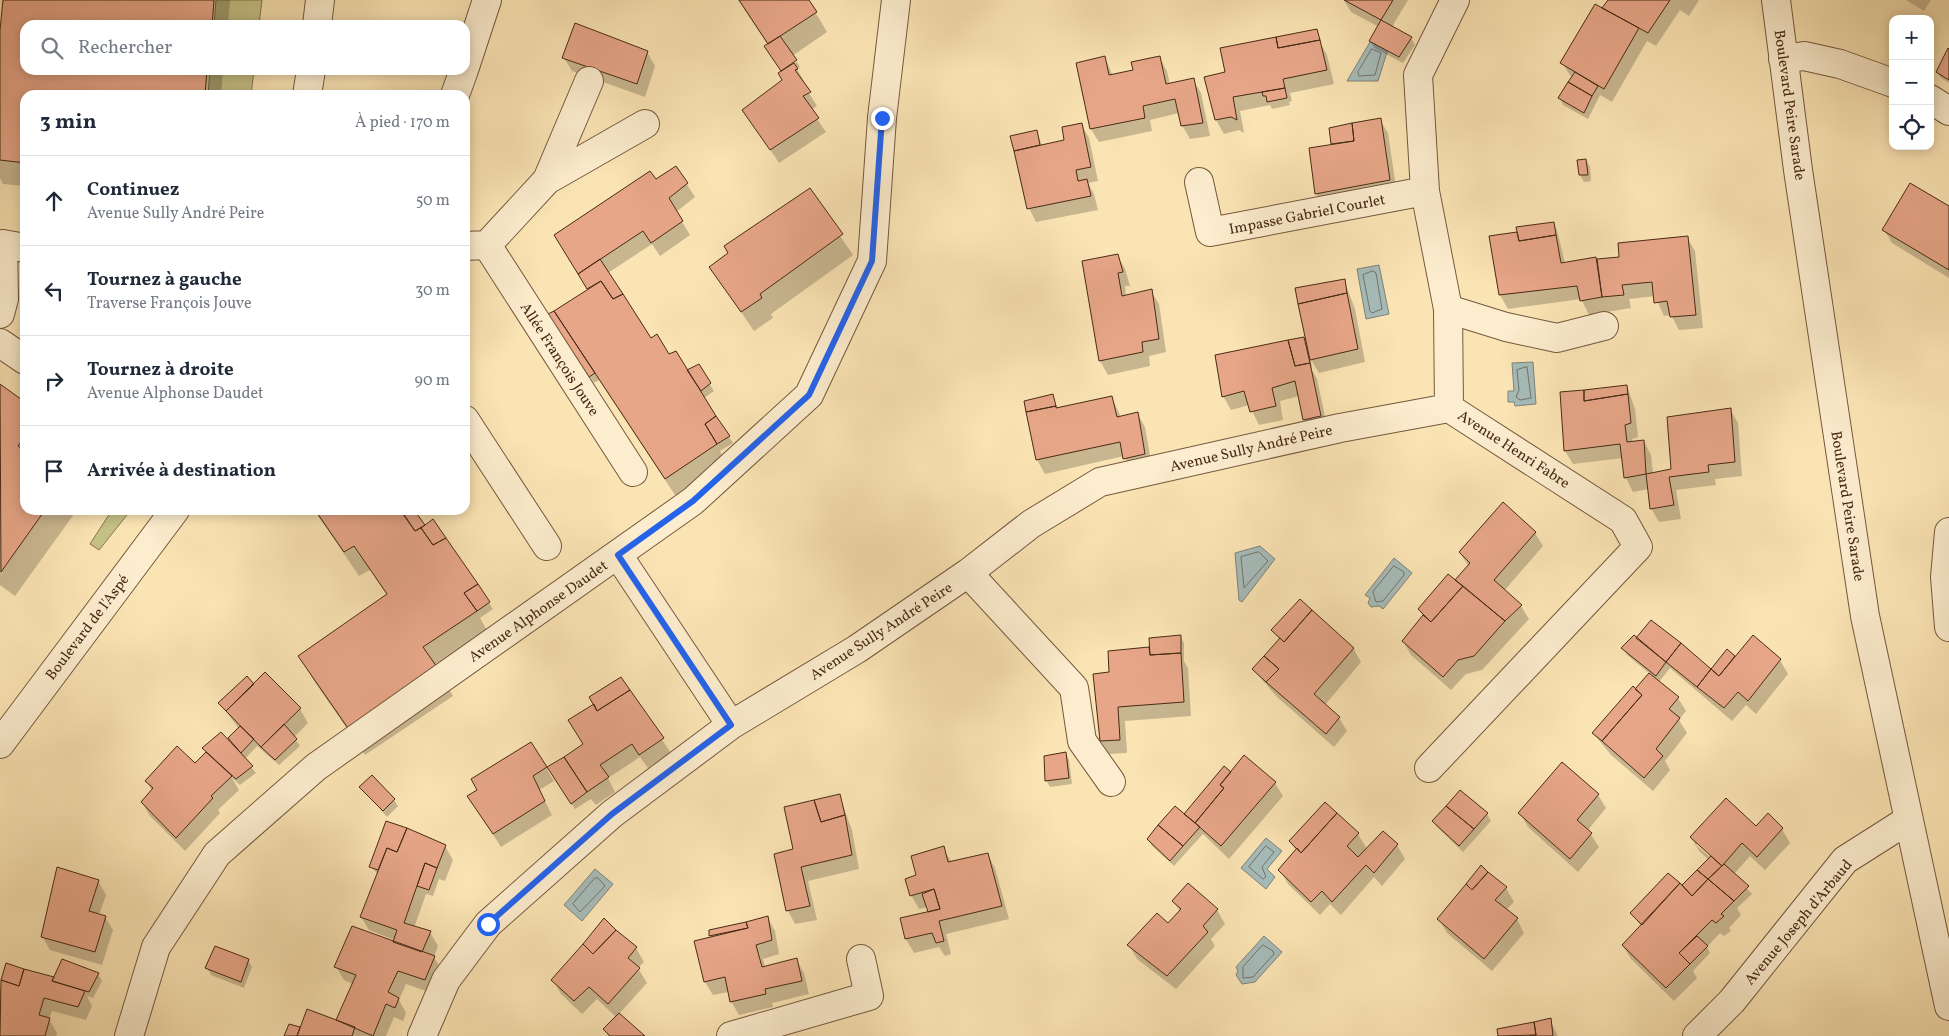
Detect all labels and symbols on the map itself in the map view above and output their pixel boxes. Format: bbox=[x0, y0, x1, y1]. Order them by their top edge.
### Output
street label: Boulevard Peire Sarade bbox=[1768, 29, 1809, 182]
route end bbox=[871, 107, 894, 130]
street label: Impasse Gabriel Courlet bbox=[1227, 190, 1387, 241]
street label: Allée François Jouve bbox=[514, 299, 603, 421]
street label: Avenue Henri Fabre bbox=[1453, 406, 1573, 494]
street label: Avenue Sully André Peire bbox=[1168, 421, 1335, 478]
street label: Boulevard Peire Sarade bbox=[1824, 430, 1869, 583]
street label: Avenue Alphonse Daudet bbox=[465, 556, 613, 668]
street label: Boulevard de l'Aspé bbox=[41, 571, 135, 685]
street label: Avenue Sully André Peire bbox=[806, 578, 957, 686]
street label: Avenue Joseph d'Arbaud bbox=[1740, 856, 1858, 990]
route start bbox=[477, 913, 500, 936]

